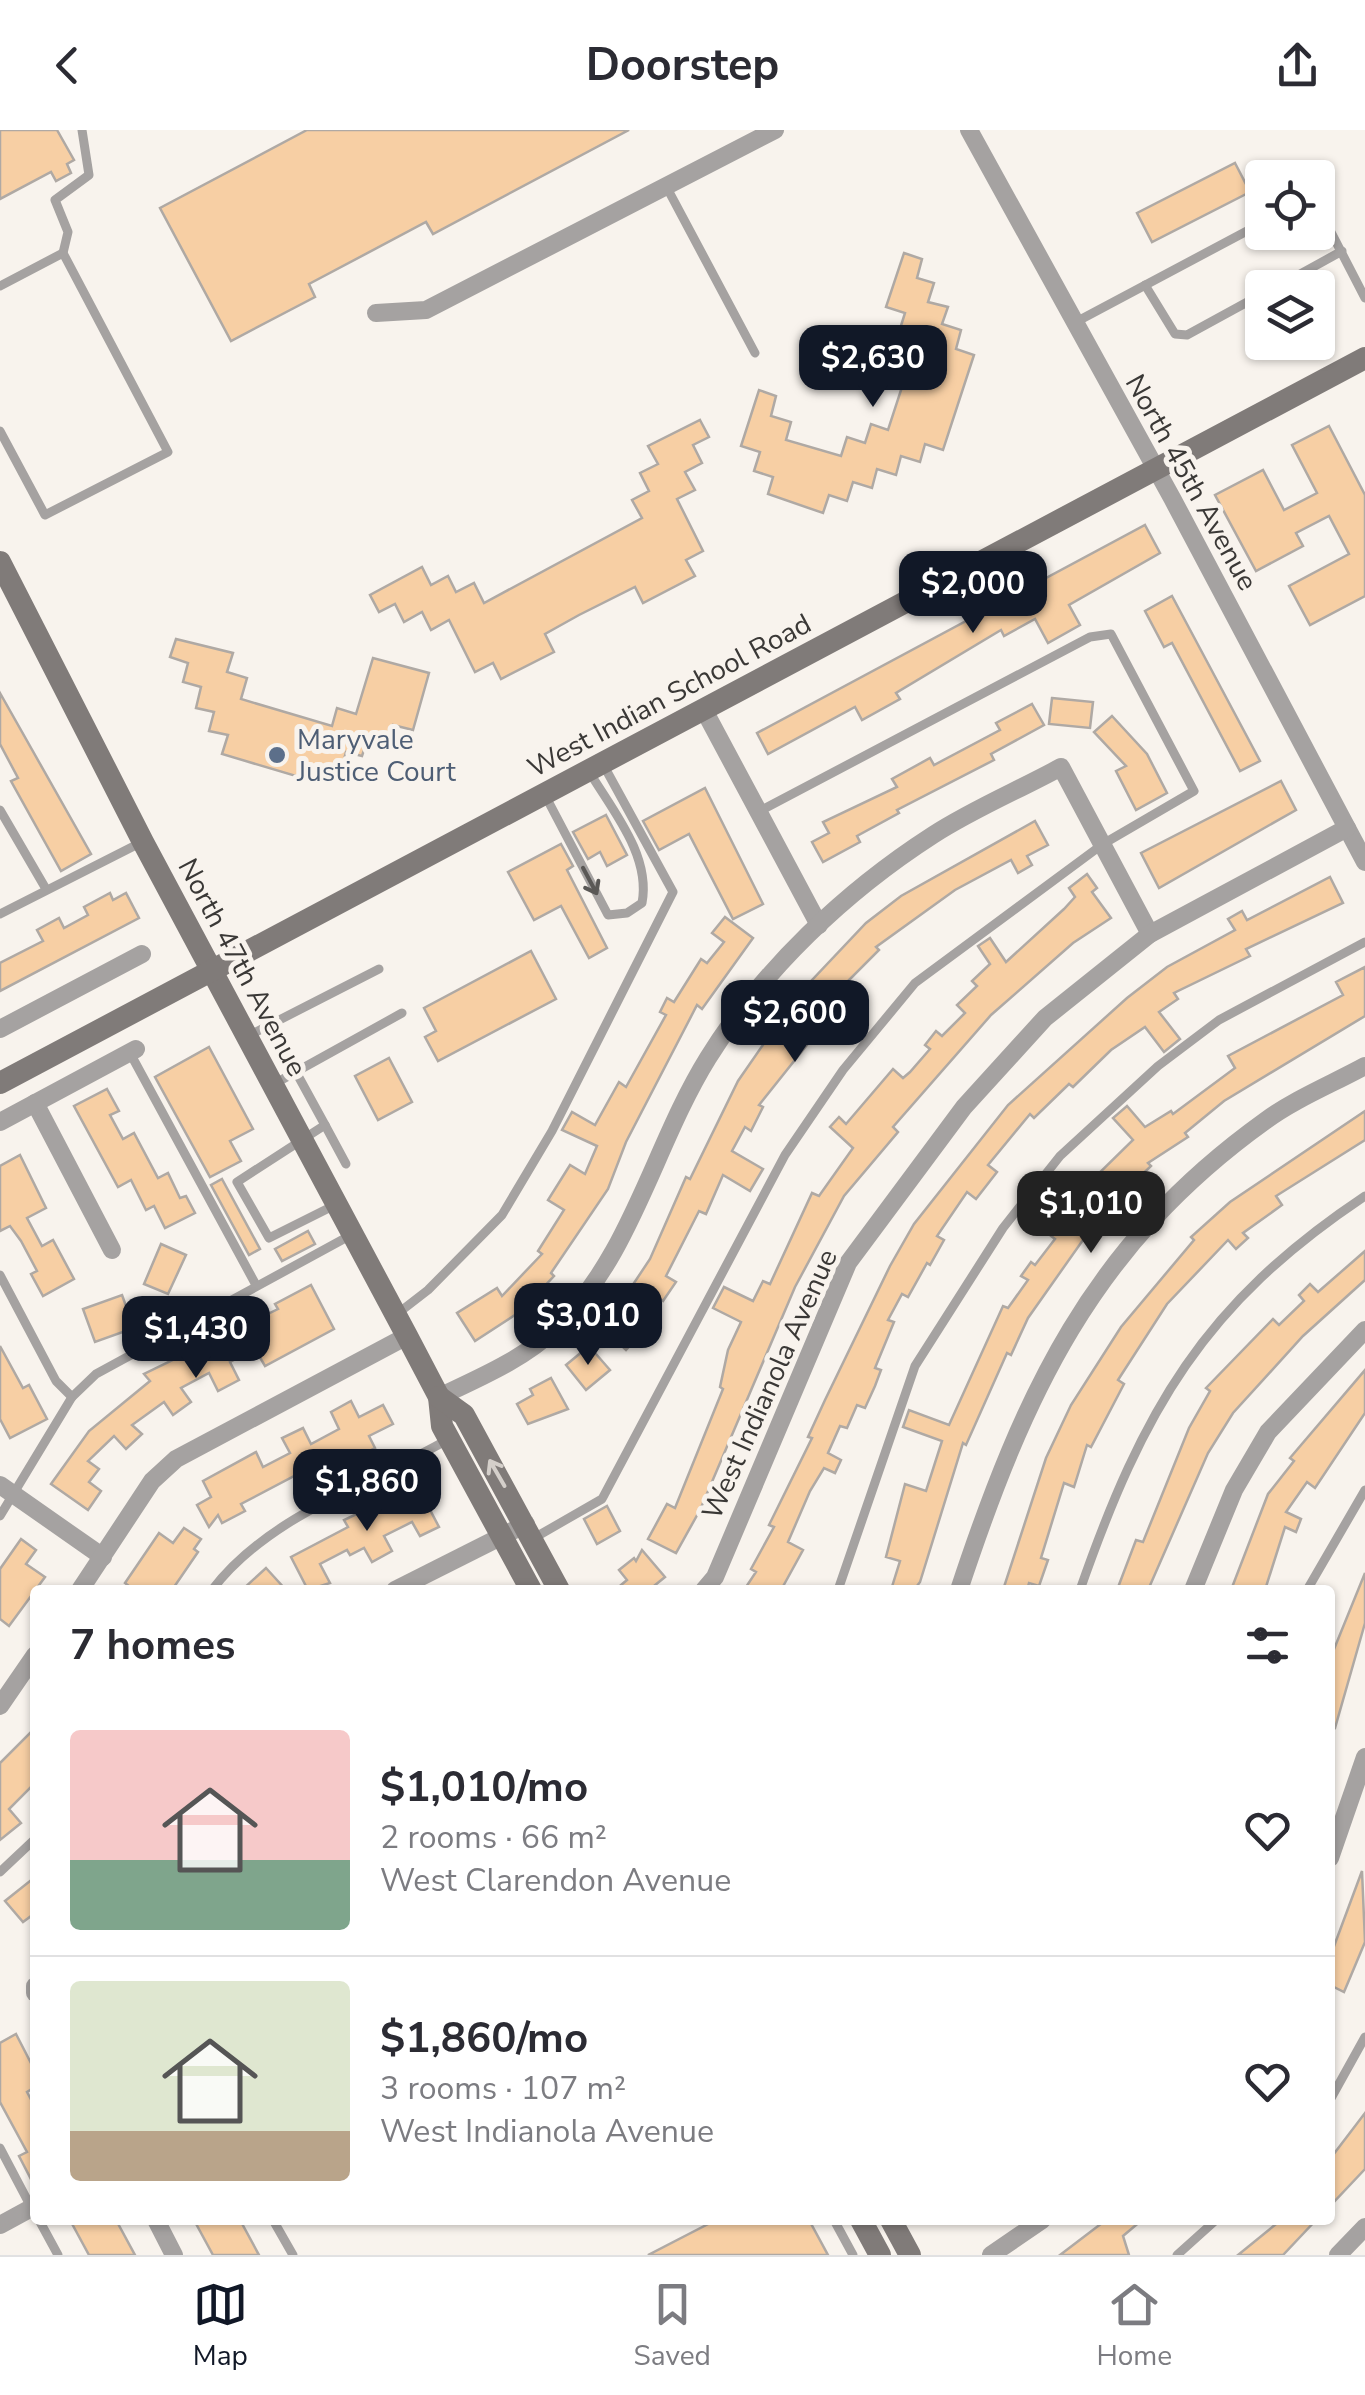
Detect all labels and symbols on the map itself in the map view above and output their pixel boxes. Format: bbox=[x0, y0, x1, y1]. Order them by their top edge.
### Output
pin: $2,630 bbox=[792, 325, 954, 410]
street label: North 45th Avenue bbox=[1116, 368, 1266, 597]
pin: $2,000 bbox=[892, 551, 1054, 636]
street label: West Indian School Road bbox=[521, 605, 818, 787]
place label: Maryvale Justice Court bbox=[296, 721, 456, 791]
marker: Maryvale Justice Court bbox=[266, 744, 288, 766]
street label: North 47th Avenue bbox=[169, 852, 316, 1083]
one-way arrow bbox=[581, 865, 601, 895]
pin: $2,600 bbox=[714, 980, 876, 1065]
pin: $1,010 bbox=[1010, 1171, 1172, 1256]
street label: West Indianola Avenue bbox=[693, 1243, 847, 1526]
pin: $3,010 bbox=[507, 1283, 669, 1368]
pin: $1,430 bbox=[115, 1296, 277, 1381]
pin: $1,860 bbox=[286, 1449, 448, 1534]
one-way arrow bbox=[487, 1459, 507, 1488]

